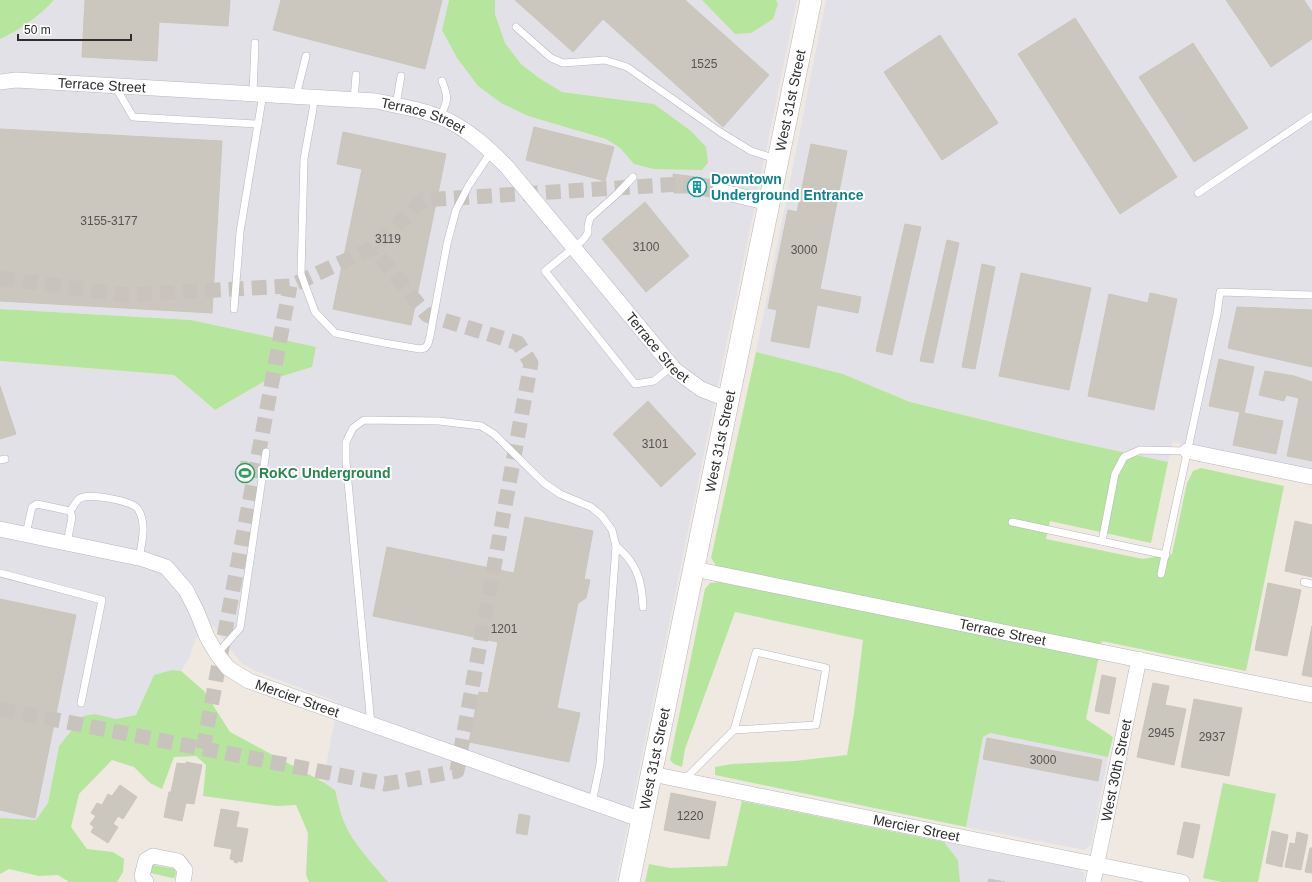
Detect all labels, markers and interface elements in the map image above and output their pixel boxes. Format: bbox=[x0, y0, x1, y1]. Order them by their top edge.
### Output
scale bar bbox=[18, 16, 131, 42]
text: 50 m bbox=[24, 23, 51, 37]
street label: West 31st Street bbox=[772, 48, 809, 153]
house number: 1525 bbox=[691, 57, 718, 71]
street label: Terrace Street bbox=[57, 74, 146, 96]
street label: Terrace Street bbox=[380, 94, 468, 137]
place label: Downtown Underground Entrance bbox=[711, 171, 864, 203]
building icon: Downtown Underground Entrance bbox=[686, 176, 708, 198]
house number: 3155-3177 bbox=[80, 214, 138, 228]
house number: 3119 bbox=[375, 232, 401, 246]
house number: 3100 bbox=[633, 240, 660, 254]
house number: 3000 bbox=[791, 243, 818, 257]
street label: Terrace Street bbox=[623, 309, 692, 386]
street label: West 31st Street bbox=[702, 389, 738, 493]
house number: 3101 bbox=[642, 437, 669, 451]
sports icon: RoKC Underground bbox=[234, 462, 256, 484]
place label: RoKC Underground bbox=[259, 465, 390, 481]
street label: Terrace Street bbox=[958, 615, 1047, 649]
house number: 1201 bbox=[491, 622, 518, 636]
street label: Mercier Street bbox=[253, 676, 342, 720]
street label: West 31st Street bbox=[636, 706, 673, 811]
street label: West 30th Street bbox=[1098, 718, 1134, 823]
house number: 2945 bbox=[1148, 726, 1175, 740]
house number: 2937 bbox=[1199, 730, 1226, 744]
house number: 3000 bbox=[1030, 753, 1057, 767]
house number: 1220 bbox=[677, 809, 704, 823]
street label: Mercier Street bbox=[872, 811, 961, 845]

